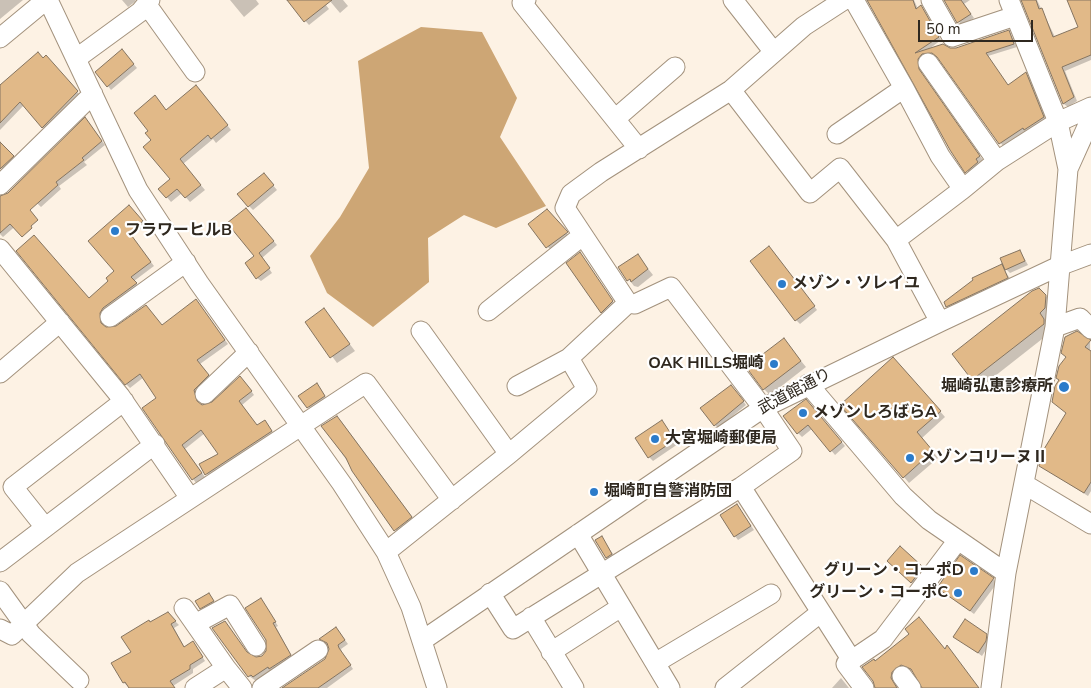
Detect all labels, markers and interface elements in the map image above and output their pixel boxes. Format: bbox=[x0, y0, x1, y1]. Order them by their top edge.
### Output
scale bar bbox=[921, 10, 1036, 42]
text: 50 m bbox=[926, 19, 961, 39]
place label: フラワーヒルB bbox=[125, 221, 232, 241]
marker: フラワーヒルB bbox=[109, 225, 121, 237]
place label: メゾン・ソレイユ bbox=[792, 274, 920, 294]
marker: メゾン・ソレイユ bbox=[776, 278, 788, 290]
place label: OAK HILLS堀崎 bbox=[648, 354, 764, 374]
marker: OAK HILLS堀崎 bbox=[768, 358, 780, 370]
street label: 武道館通り bbox=[755, 365, 835, 419]
place label: 堀崎弘恵診療所 bbox=[941, 377, 1053, 397]
marker: 堀崎弘恵診療所 bbox=[1057, 380, 1071, 394]
place label: メゾンしろばらA bbox=[813, 403, 937, 423]
marker: メゾンしろばらA bbox=[797, 407, 809, 419]
place label: 大宮堀崎郵便局 bbox=[665, 429, 777, 449]
marker: 大宮堀崎郵便局 bbox=[649, 433, 661, 445]
place label: メゾンコリーヌⅡ bbox=[920, 448, 1048, 468]
marker: メゾンコリーヌⅡ bbox=[904, 452, 916, 464]
place label: 堀崎町自警消防団 bbox=[604, 482, 732, 502]
marker: 堀崎町自警消防団 bbox=[588, 486, 600, 498]
place label: グリーン・コーポD bbox=[824, 561, 964, 581]
marker: グリーン・コーポD bbox=[968, 565, 980, 577]
place label: グリーン・コーポC bbox=[809, 583, 948, 603]
marker: グリーン・コーポC bbox=[952, 587, 964, 599]

